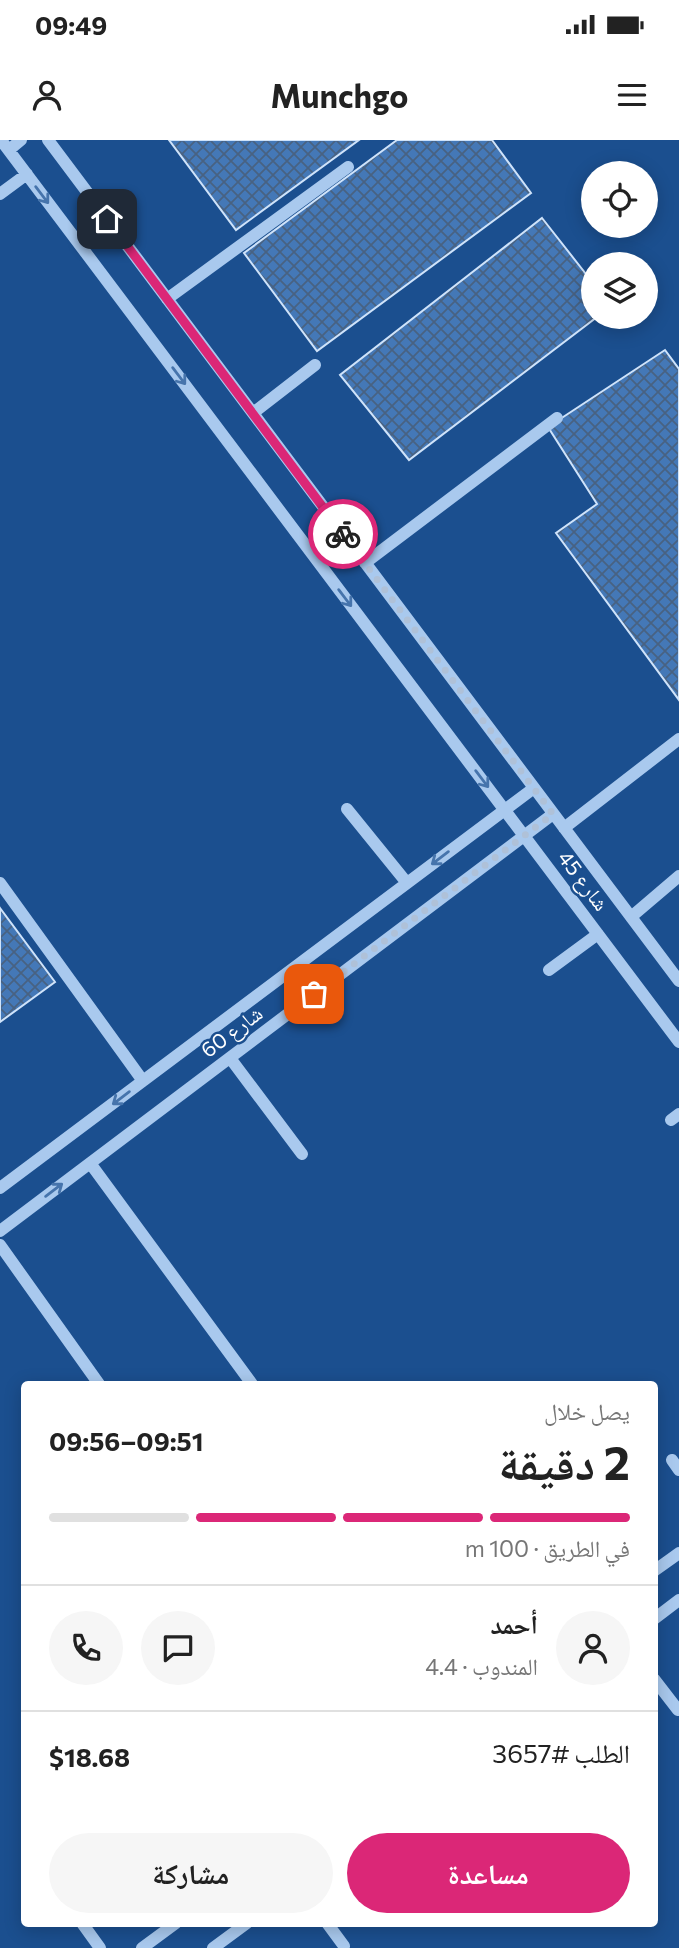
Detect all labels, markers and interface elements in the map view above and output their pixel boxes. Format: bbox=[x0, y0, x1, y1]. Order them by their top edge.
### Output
text: 09:49 bbox=[35, 9, 107, 40]
text: Munchgo bbox=[271, 75, 408, 115]
icon: person bbox=[28, 76, 66, 114]
icon: menu bbox=[613, 76, 651, 114]
map controls bbox=[581, 161, 658, 329]
button: locate bbox=[581, 161, 658, 238]
one-way arrow bbox=[35, 185, 50, 203]
pin bbox=[77, 189, 137, 249]
icon: home bbox=[88, 200, 126, 238]
button: layers bbox=[581, 252, 658, 329]
one-way arrow bbox=[171, 367, 186, 386]
courier bbox=[308, 499, 378, 569]
icon: bike bbox=[324, 515, 362, 553]
one-way arrow bbox=[337, 588, 352, 607]
one-way arrow bbox=[474, 770, 489, 788]
street label: شارع 45 bbox=[552, 845, 615, 916]
one-way arrow bbox=[431, 851, 450, 866]
pin bbox=[284, 964, 344, 1024]
icon: bag bbox=[295, 975, 333, 1013]
street label: شارع 60 bbox=[195, 1000, 268, 1064]
one-way arrow bbox=[112, 1090, 131, 1105]
one-way arrow bbox=[45, 1183, 64, 1198]
text: يصل خلال bbox=[544, 1397, 630, 1425]
text: 09:51–09:56 bbox=[49, 1425, 203, 1456]
text: 2 دقيقة bbox=[498, 1433, 630, 1489]
text: في الطريق · 100 m bbox=[465, 1534, 630, 1562]
text: أحمد bbox=[490, 1608, 538, 1639]
button: phone bbox=[49, 1611, 123, 1685]
button: chat bbox=[141, 1611, 215, 1685]
button: person bbox=[556, 1611, 630, 1685]
text: المندوب · 4.4 bbox=[425, 1652, 538, 1680]
text: الطلب #3657 bbox=[492, 1737, 630, 1768]
text: $18.68 bbox=[49, 1741, 130, 1772]
button: مشاركة bbox=[49, 1833, 333, 1913]
button: مساعدة bbox=[347, 1833, 630, 1913]

